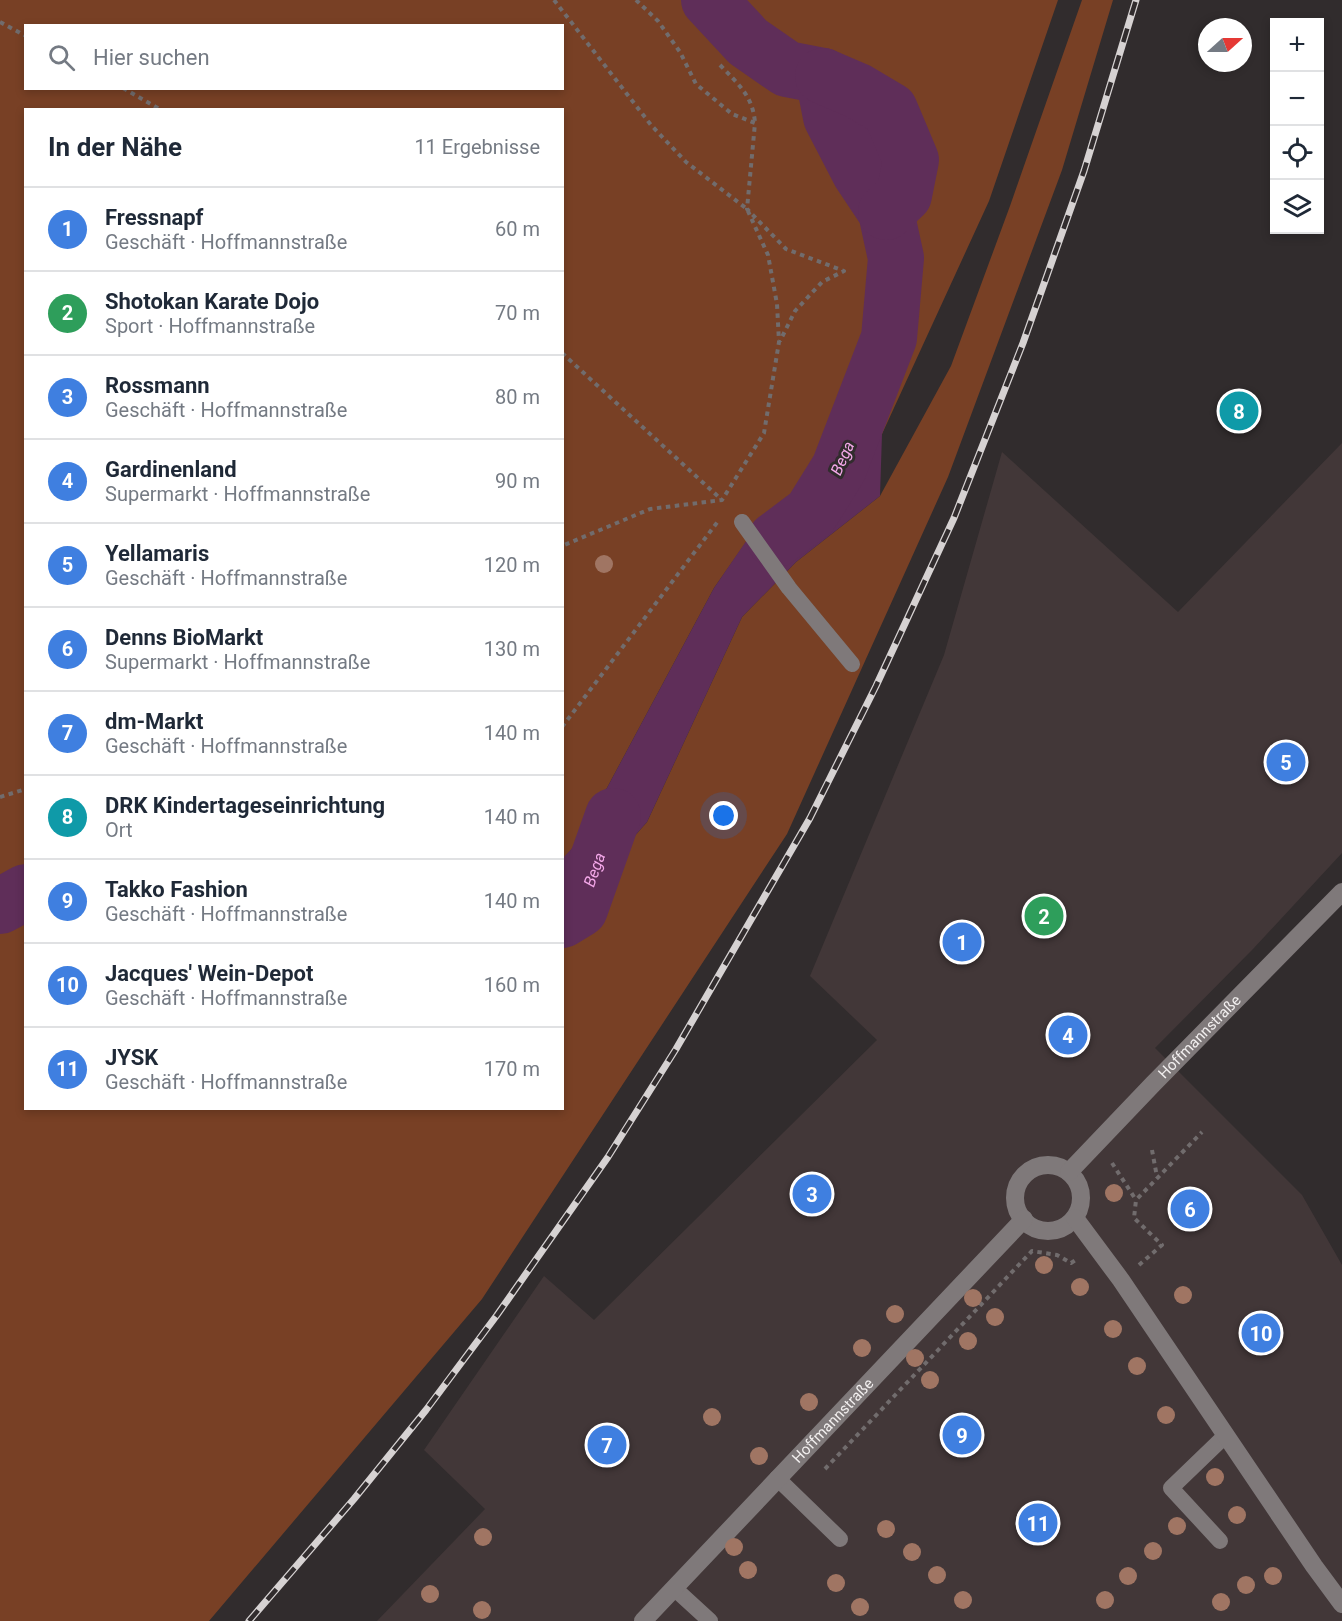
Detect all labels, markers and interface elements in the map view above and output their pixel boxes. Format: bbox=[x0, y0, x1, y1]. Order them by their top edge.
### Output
north arrow bbox=[1198, 18, 1252, 72]
map controls bbox=[1270, 18, 1324, 234]
button: + bbox=[1270, 18, 1324, 72]
search box bbox=[24, 24, 564, 90]
icon: search bbox=[45, 41, 78, 74]
text: Hier suchen bbox=[93, 45, 210, 70]
button: − bbox=[1270, 72, 1324, 126]
button: locate bbox=[1270, 126, 1324, 180]
text: In der Nähe bbox=[48, 132, 182, 162]
text: 11 Ergebnisse bbox=[414, 135, 540, 159]
button: layers bbox=[1270, 180, 1324, 234]
text: Fressnapf bbox=[105, 205, 203, 230]
text: 1 bbox=[62, 217, 73, 241]
text: 60 m bbox=[495, 217, 540, 241]
text: Geschäft · Hoffmannstraße bbox=[105, 230, 347, 254]
text: Shotokan Karate Dojo bbox=[105, 289, 319, 314]
text: 2 bbox=[62, 301, 73, 325]
text: 70 m bbox=[495, 301, 540, 325]
text: Sport · Hoffmannstraße bbox=[105, 314, 315, 338]
text: Rossmann bbox=[105, 373, 210, 398]
text: 3 bbox=[62, 385, 73, 409]
text: 80 m bbox=[495, 385, 540, 409]
pin: 8 bbox=[1220, 388, 1258, 434]
text: Geschäft · Hoffmannstraße bbox=[105, 398, 347, 422]
water label: Bega bbox=[827, 438, 858, 478]
text: Gardinenland bbox=[105, 457, 237, 482]
text: 4 bbox=[62, 469, 73, 493]
text: 90 m bbox=[495, 469, 540, 493]
text: Supermarkt · Hoffmannstraße bbox=[105, 482, 370, 506]
text: Yellamaris bbox=[105, 541, 209, 566]
text: 5 bbox=[62, 553, 73, 577]
text: 120 m bbox=[484, 553, 540, 577]
text: Geschäft · Hoffmannstraße bbox=[105, 566, 347, 590]
text: Denns BioMarkt bbox=[105, 625, 263, 650]
text: 6 bbox=[62, 637, 73, 661]
text: 130 m bbox=[484, 637, 540, 661]
text: Supermarkt · Hoffmannstraße bbox=[105, 650, 370, 674]
text: dm-Markt bbox=[105, 709, 203, 734]
text: 7 bbox=[62, 721, 73, 745]
text: 140 m bbox=[484, 721, 540, 745]
text: Geschäft · Hoffmannstraße bbox=[105, 734, 347, 758]
pin: 5 bbox=[1266, 740, 1306, 784]
text: DRK Kindertageseinrichtung bbox=[105, 793, 385, 818]
your location bbox=[709, 801, 738, 830]
text: 8 bbox=[62, 805, 73, 829]
text: 140 m bbox=[484, 805, 540, 829]
text: Ort bbox=[105, 818, 133, 842]
water label: Bega bbox=[580, 850, 609, 889]
text: Takko Fashion bbox=[105, 877, 248, 902]
text: 9 bbox=[62, 889, 73, 913]
text: 140 m bbox=[484, 889, 540, 913]
pin: 2 bbox=[1024, 894, 1064, 938]
text: Geschäft · Hoffmannstraße bbox=[105, 902, 347, 926]
pin: 1 bbox=[942, 920, 982, 964]
text: Jacques' Wein-Depot bbox=[105, 961, 313, 986]
text: 10 bbox=[56, 973, 79, 997]
text: 160 m bbox=[484, 973, 540, 997]
text: Geschäft · Hoffmannstraße bbox=[105, 986, 347, 1010]
street label: Hoffmannstraße bbox=[1154, 991, 1245, 1082]
pin: 4 bbox=[1048, 1012, 1088, 1058]
text: JYSK bbox=[105, 1045, 158, 1070]
text: 11 bbox=[56, 1057, 79, 1081]
text: 170 m bbox=[484, 1057, 540, 1081]
text: Geschäft · Hoffmannstraße bbox=[105, 1070, 347, 1094]
pin: 3 bbox=[792, 1172, 832, 1216]
pin: 6 bbox=[1170, 1186, 1210, 1232]
pin: 10 bbox=[1242, 1310, 1280, 1356]
street label: Hoffmannstraße bbox=[788, 1374, 877, 1467]
pin: 9 bbox=[942, 1412, 982, 1458]
pin: 7 bbox=[588, 1422, 626, 1468]
pin: 11 bbox=[1018, 1500, 1058, 1546]

